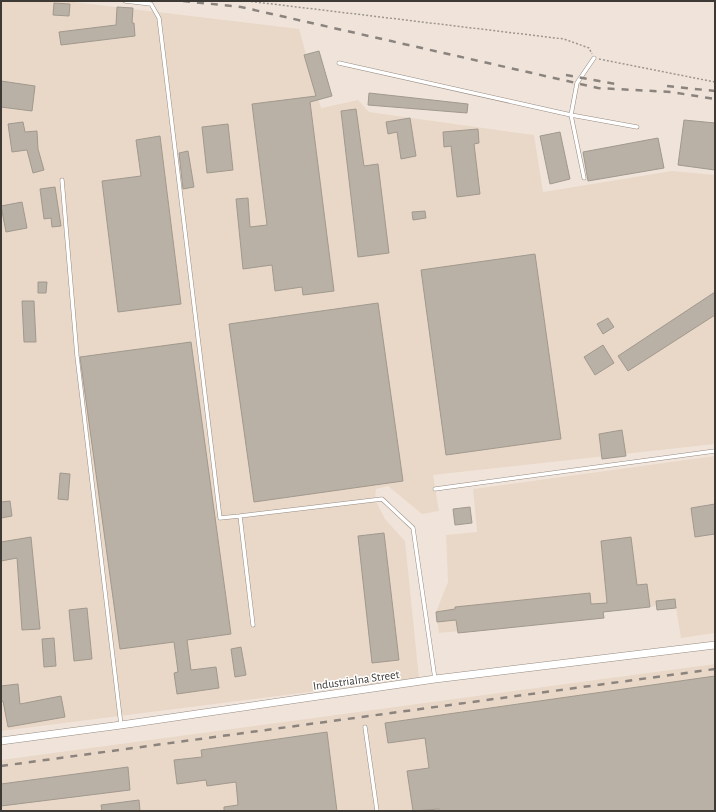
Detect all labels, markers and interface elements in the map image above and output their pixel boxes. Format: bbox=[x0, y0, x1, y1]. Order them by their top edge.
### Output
street label: Industrialna Street bbox=[312, 668, 400, 692]

